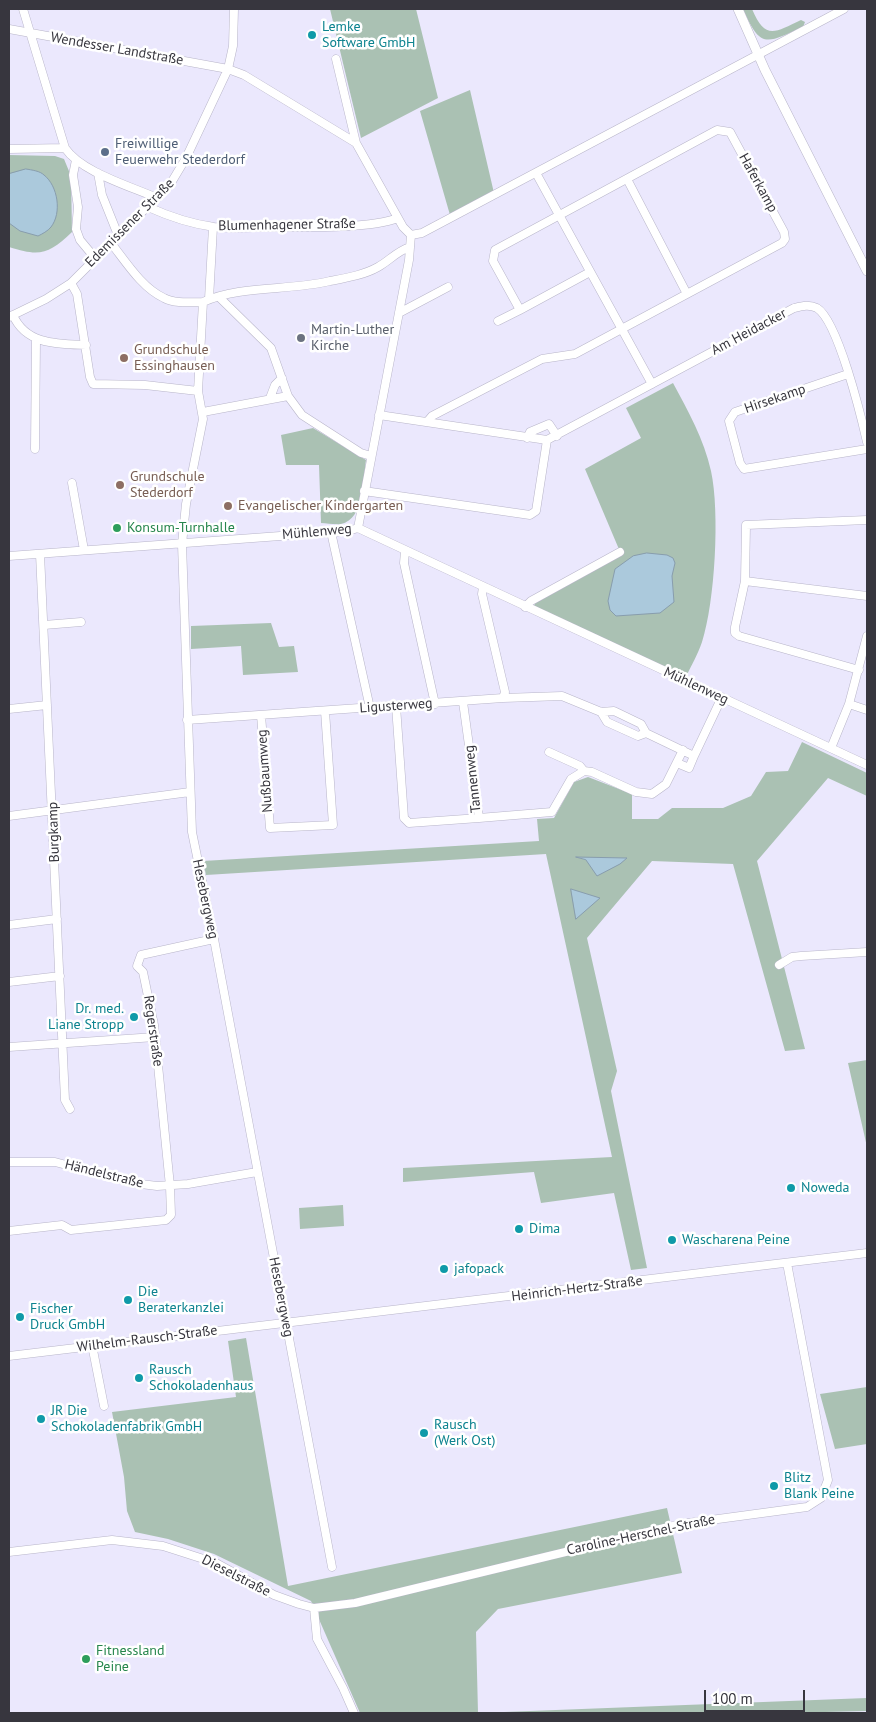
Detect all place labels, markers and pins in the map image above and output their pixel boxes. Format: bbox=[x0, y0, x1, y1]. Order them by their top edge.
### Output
place label: Lemke Software GmbH bbox=[322, 19, 416, 52]
marker: Lemke Software GmbH bbox=[306, 29, 318, 41]
place label: Freiwillige Feuerwehr Stederdorf bbox=[115, 136, 245, 168]
marker: Freiwillige Feuerwehr Stederdorf bbox=[99, 146, 111, 158]
place label: Martin-Luther Kirche bbox=[311, 322, 394, 354]
marker: Martin-Luther Kirche bbox=[295, 332, 307, 344]
place label: Grundschule Essinghausen bbox=[134, 342, 215, 374]
marker: Grundschule Essinghausen bbox=[118, 352, 130, 364]
place label: Grundschule Stederdorf bbox=[130, 469, 205, 502]
marker: Grundschule Stederdorf bbox=[114, 479, 126, 491]
place label: Evangelischer Kindergarten bbox=[238, 498, 403, 514]
marker: Evangelischer Kindergarten bbox=[222, 500, 234, 512]
place label: Konsum-Turnhalle bbox=[127, 520, 235, 536]
marker: Konsum-Turnhalle bbox=[111, 522, 123, 534]
place label: Dr. med. Liane Stropp bbox=[48, 1001, 124, 1034]
marker: Dr. med. Liane Stropp bbox=[128, 1011, 140, 1023]
place label: Noweda bbox=[801, 1180, 849, 1196]
marker: Noweda bbox=[785, 1182, 797, 1194]
place label: Dima bbox=[529, 1221, 560, 1237]
marker: Dima bbox=[513, 1223, 525, 1235]
place label: Wascharena Peine bbox=[682, 1232, 790, 1248]
marker: Wascharena Peine bbox=[666, 1234, 678, 1246]
place label: jafopack bbox=[454, 1261, 504, 1277]
marker: jafopack bbox=[438, 1263, 450, 1275]
place label: Die Beraterkanzlei bbox=[138, 1284, 224, 1316]
marker: Die Beraterkanzlei bbox=[122, 1294, 134, 1306]
place label: Fischer Druck GmbH bbox=[30, 1301, 105, 1334]
marker: Fischer Druck GmbH bbox=[14, 1311, 26, 1323]
place label: Rausch Schokoladenhaus bbox=[149, 1362, 253, 1394]
marker: Rausch Schokoladenhaus bbox=[133, 1372, 145, 1384]
place label: JR Die Schokoladenfabrik GmbH bbox=[51, 1403, 202, 1435]
marker: JR Die Schokoladenfabrik GmbH bbox=[35, 1413, 47, 1425]
place label: Rausch (Werk Ost) bbox=[434, 1417, 495, 1450]
marker: Rausch (Werk Ost) bbox=[418, 1427, 430, 1439]
place label: Blitz Blank Peine bbox=[784, 1470, 854, 1502]
marker: Blitz Blank Peine bbox=[768, 1480, 780, 1492]
place label: Fitnessland Peine bbox=[96, 1643, 165, 1675]
marker: Fitnessland Peine bbox=[80, 1653, 92, 1665]

